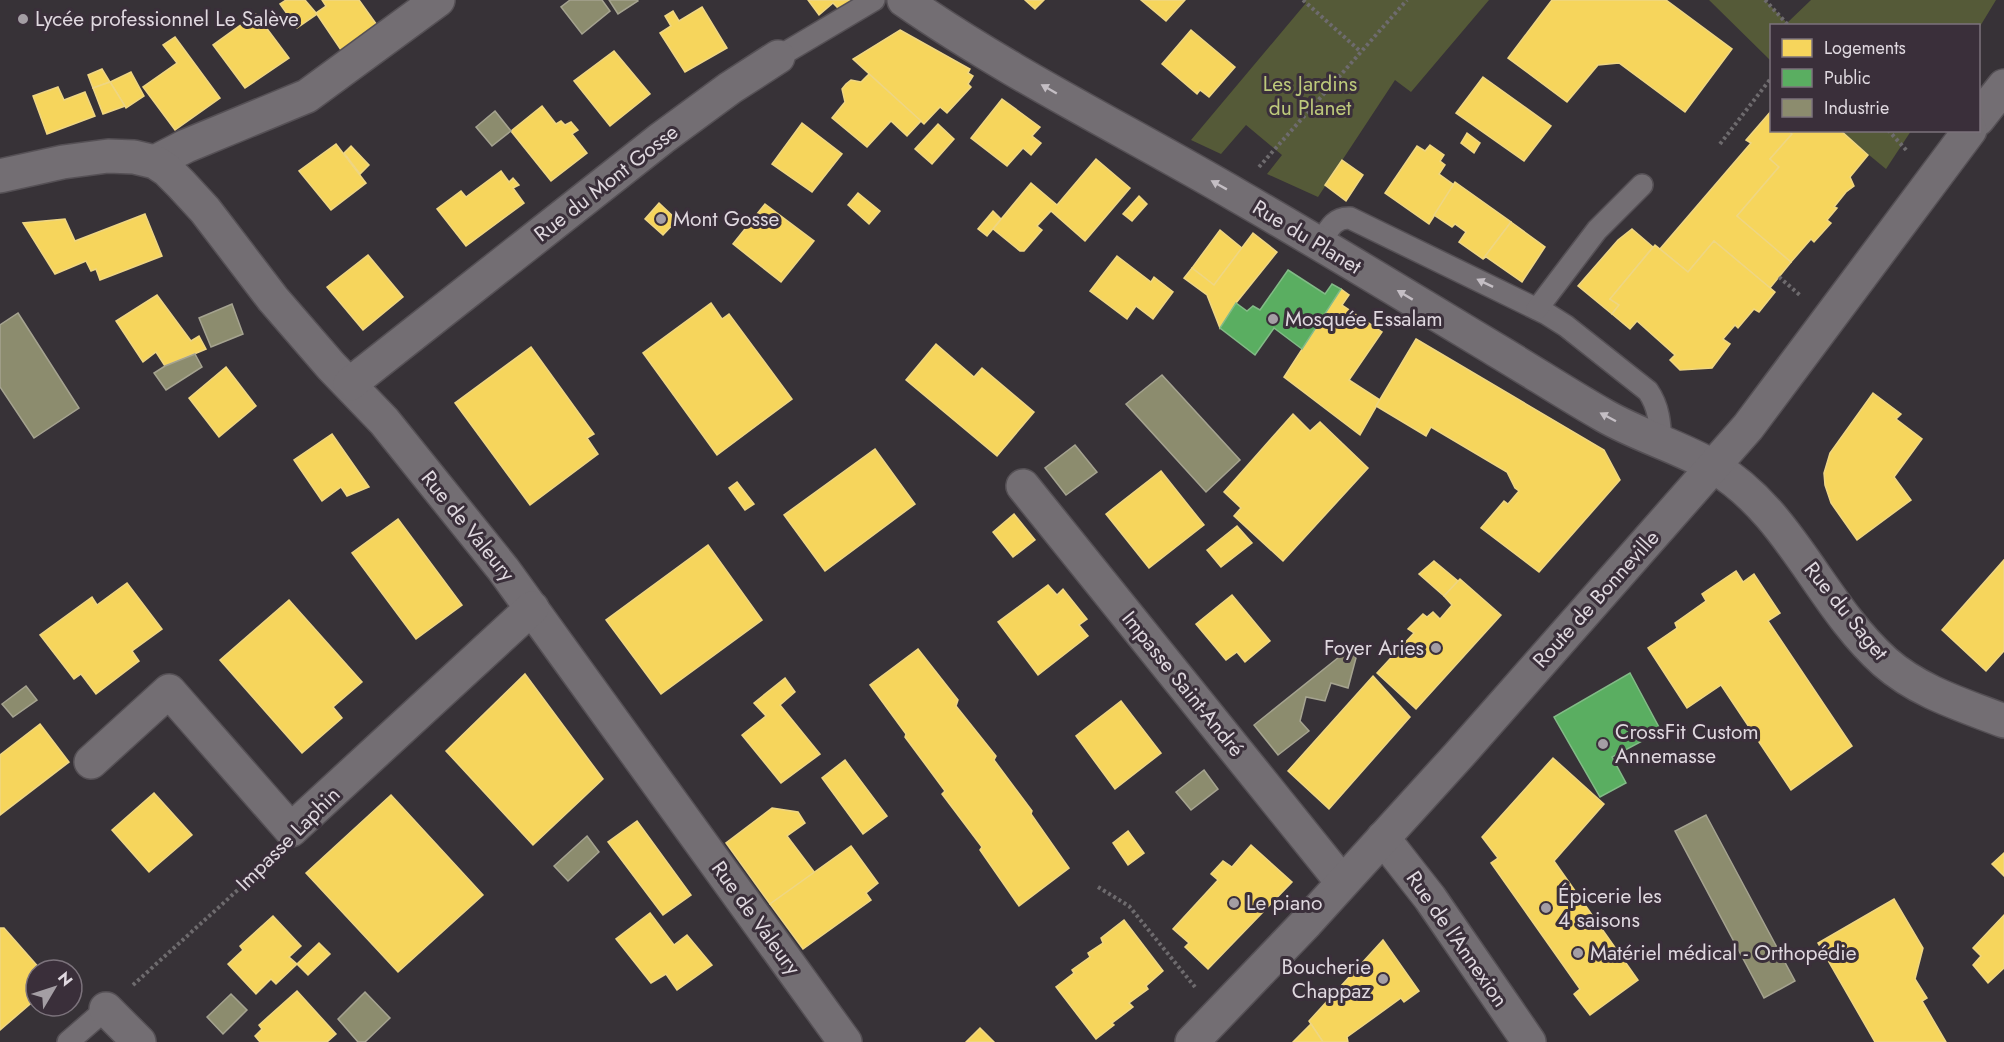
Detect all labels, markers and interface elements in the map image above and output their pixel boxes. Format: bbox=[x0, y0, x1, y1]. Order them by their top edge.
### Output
place label: Lycée professionnel Le Salève bbox=[35, 4, 299, 34]
marker: Lycée professionnel Le Salève bbox=[16, 12, 30, 26]
legend bbox=[1770, 24, 1980, 132]
text: Logements bbox=[1824, 35, 1906, 61]
text: Public bbox=[1824, 65, 1871, 91]
park label: Les Jardins du Planet bbox=[1263, 69, 1357, 123]
one-way arrow bbox=[1041, 84, 1057, 95]
text: Industrie bbox=[1824, 95, 1889, 121]
street label: Rue du Mont Gosse bbox=[528, 117, 685, 249]
one-way arrow bbox=[1210, 180, 1227, 190]
street label: Rue du Planet bbox=[1247, 193, 1367, 281]
place label: Mont Gosse bbox=[673, 204, 780, 234]
marker: Mont Gosse bbox=[654, 212, 668, 226]
one-way arrow bbox=[1476, 278, 1493, 288]
one-way arrow bbox=[1397, 290, 1413, 301]
place label: Mosquée Essalam bbox=[1285, 304, 1443, 334]
marker: Mosquée Essalam bbox=[1266, 312, 1280, 326]
one-way arrow bbox=[1600, 412, 1617, 422]
street label: Rue de Valeury bbox=[414, 464, 522, 588]
street label: Route de Bonneville bbox=[1526, 523, 1666, 675]
street label: Rue du Saget bbox=[1797, 555, 1895, 667]
street label: Impasse Saint-André bbox=[1115, 605, 1251, 763]
place label: Foyer Aries bbox=[1324, 633, 1424, 663]
marker: Foyer Aries bbox=[1429, 641, 1443, 655]
place label: CrossFit Custom Annemasse bbox=[1615, 717, 1759, 771]
marker: CrossFit Custom Annemasse bbox=[1596, 737, 1610, 751]
street label: Impasse Laphin bbox=[229, 780, 347, 898]
street label: Rue de Valeury bbox=[704, 855, 808, 982]
street label: Rue de l'Annexion bbox=[1399, 865, 1515, 1013]
place label: Épicerie les 4 saisons bbox=[1558, 881, 1662, 935]
place label: Le piano bbox=[1246, 888, 1323, 918]
marker: Le piano bbox=[1227, 896, 1241, 910]
marker: Épicerie les 4 saisons bbox=[1539, 901, 1553, 915]
place label: Matériel médical - Orthopédie bbox=[1590, 938, 1857, 968]
marker: Matériel médical - Orthopédie bbox=[1571, 946, 1585, 960]
place label: Boucherie Chappaz bbox=[1281, 952, 1371, 1006]
north arrow bbox=[24, 958, 84, 1018]
text: N bbox=[52, 967, 78, 991]
marker: Boucherie Chappaz bbox=[1376, 972, 1390, 986]

